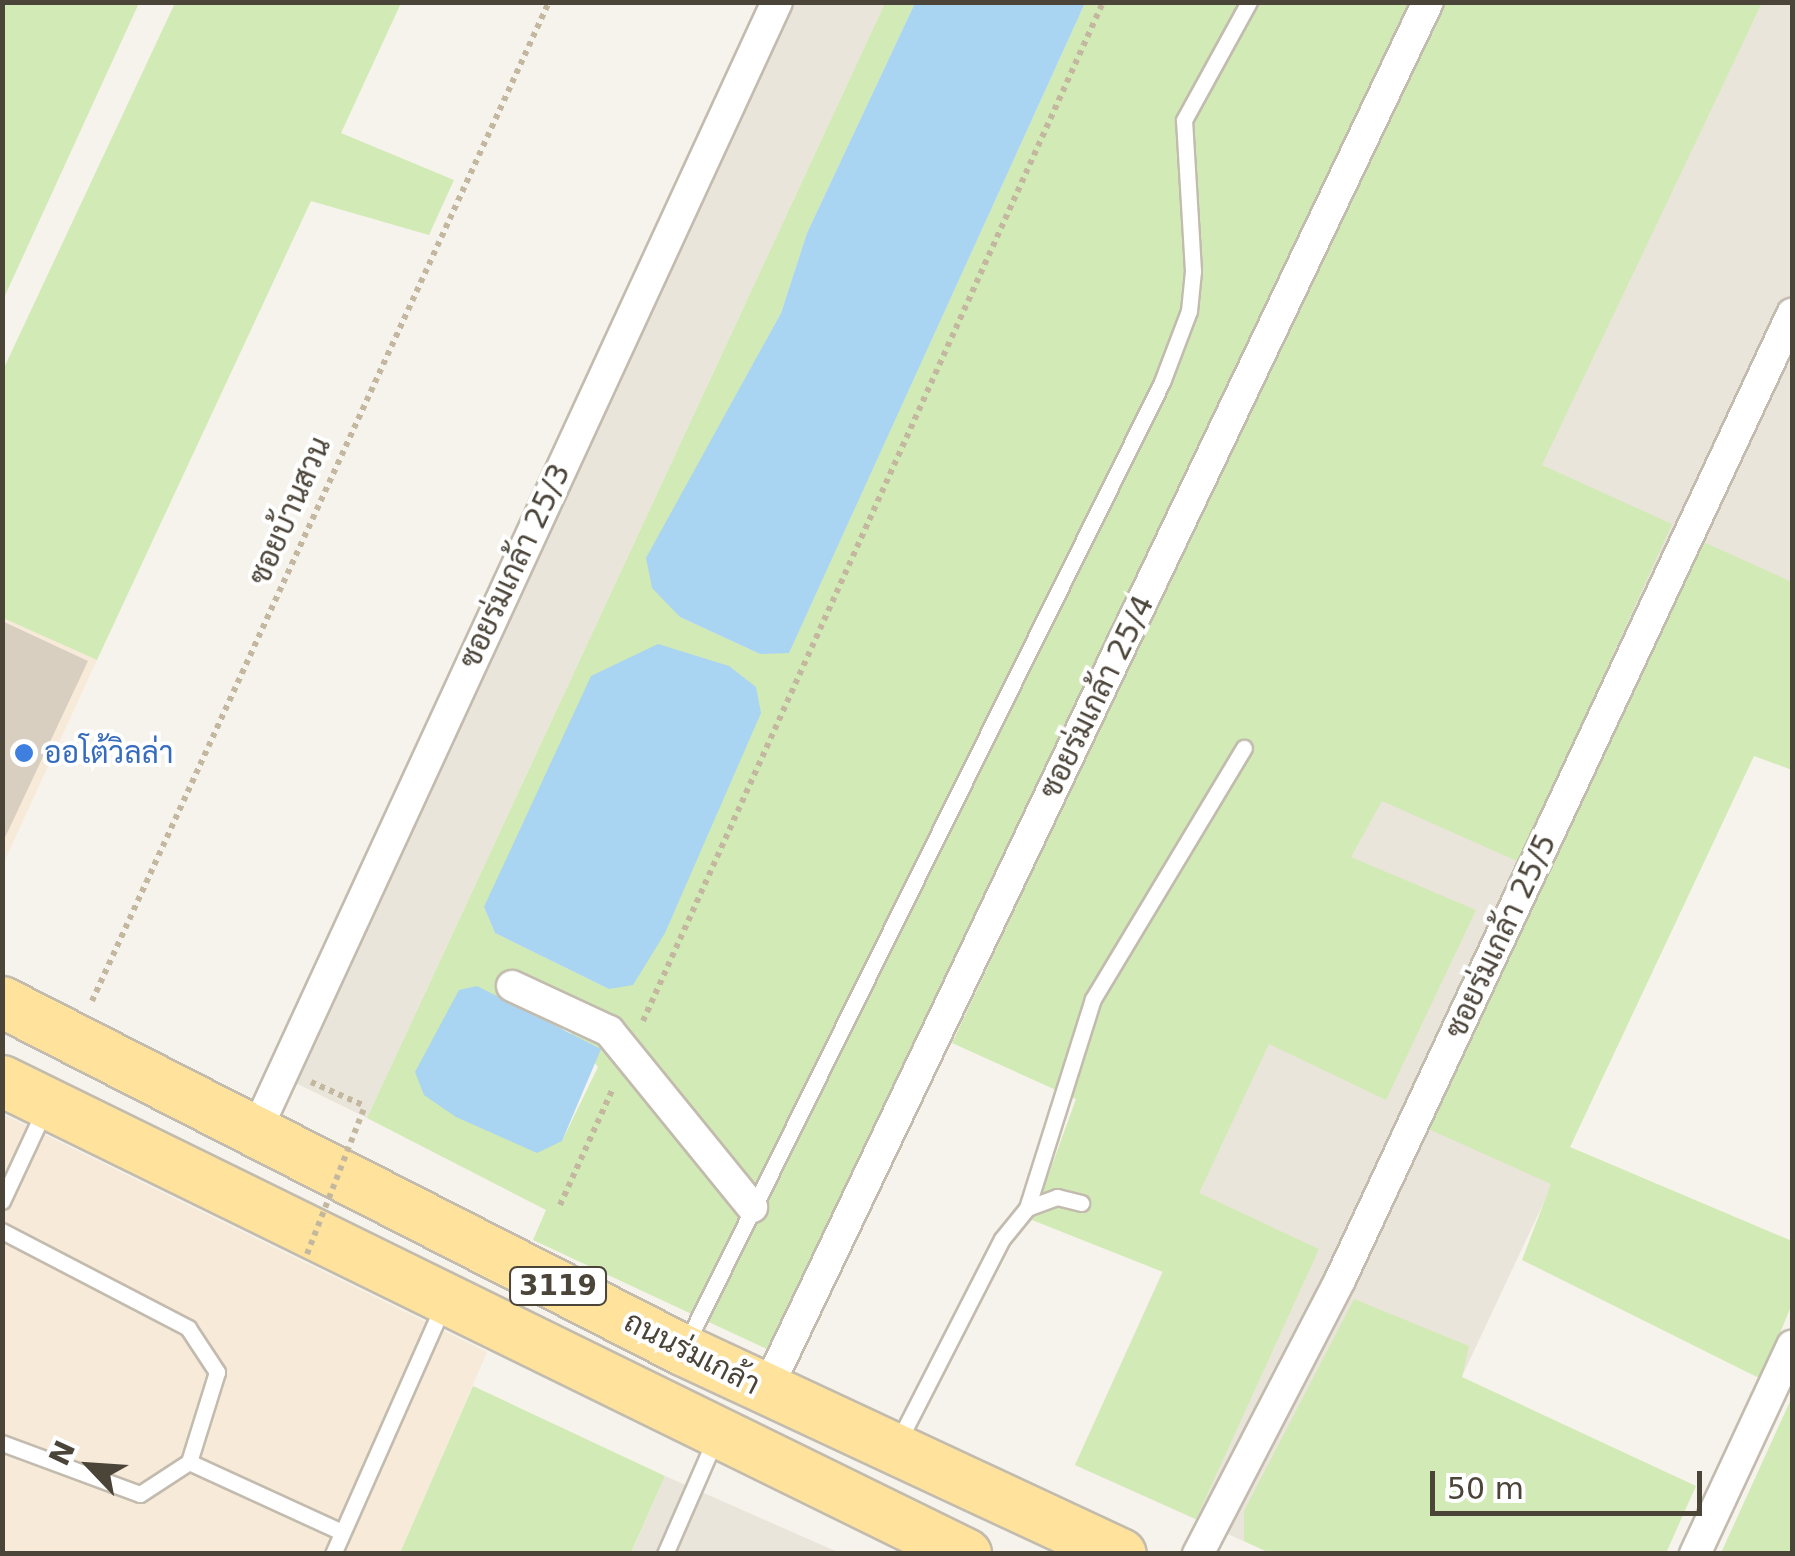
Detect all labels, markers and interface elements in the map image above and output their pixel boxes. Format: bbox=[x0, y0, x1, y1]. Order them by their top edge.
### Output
street label: ซอยบ้านสวน bbox=[241, 431, 339, 591]
street label: ซอยร่มเกล้า 25/3 bbox=[452, 458, 578, 674]
street label: ซอยร่มเกล้า 25/4 bbox=[1032, 590, 1162, 804]
place label: ออโต้วิลล่า bbox=[44, 735, 174, 771]
marker: ออโต้วิลล่า bbox=[13, 742, 35, 764]
street label: ซอยร่มเกล้า 25/5 bbox=[1438, 828, 1564, 1044]
road number: 3119 bbox=[508, 1263, 608, 1309]
street label: ถนนร่มเกล้า bbox=[618, 1304, 766, 1402]
north arrow bbox=[40, 1416, 140, 1516]
text: N bbox=[42, 1436, 82, 1471]
scale bar bbox=[1435, 1451, 1708, 1513]
text: 50 m bbox=[1447, 1471, 1524, 1506]

